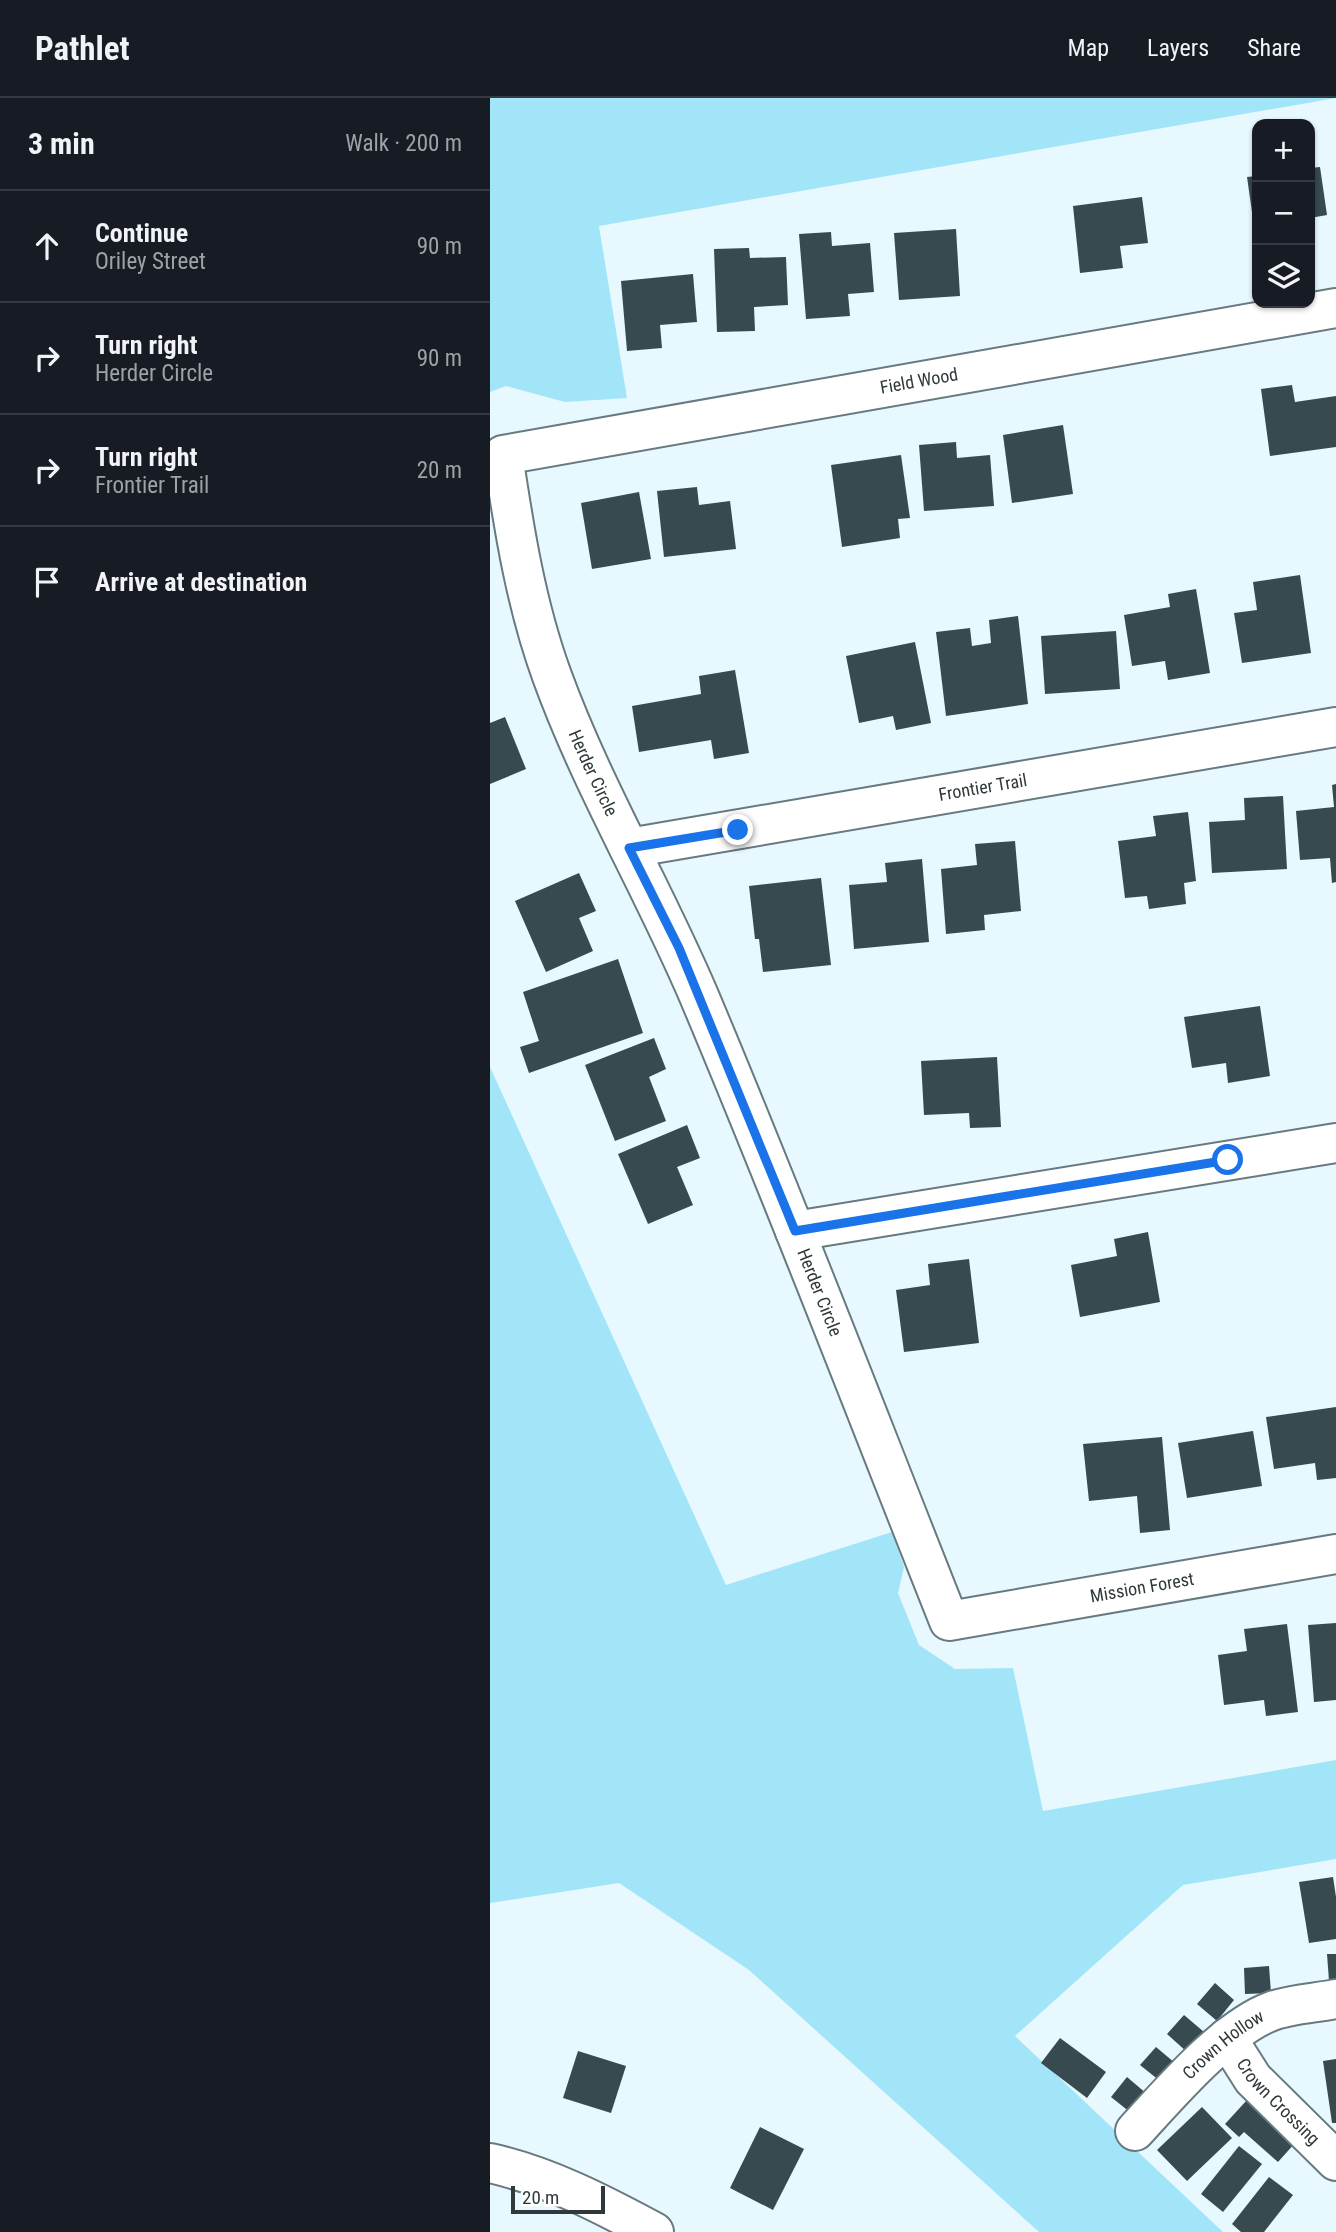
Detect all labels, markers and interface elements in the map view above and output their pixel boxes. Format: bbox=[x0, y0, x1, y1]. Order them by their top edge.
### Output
text: Pathlet bbox=[35, 29, 130, 68]
text: Map bbox=[1068, 34, 1109, 62]
text: Layers bbox=[1147, 34, 1209, 62]
text: Share bbox=[1247, 34, 1301, 62]
map controls bbox=[1252, 119, 1315, 308]
button: + bbox=[1252, 119, 1315, 182]
text: 3 min bbox=[28, 126, 95, 161]
text: Walk · 200 m bbox=[345, 130, 462, 157]
button: − bbox=[1252, 182, 1315, 245]
text: Continue bbox=[95, 218, 188, 248]
icon: ahead bbox=[28, 227, 66, 265]
text: 90 m bbox=[417, 233, 462, 260]
button: layers bbox=[1252, 245, 1315, 308]
text: Oriley Street bbox=[95, 248, 206, 275]
text: Turn right bbox=[95, 330, 197, 360]
icon: right bbox=[28, 339, 66, 377]
text: 90 m bbox=[417, 345, 462, 372]
text: Herder Circle bbox=[95, 360, 213, 387]
street label: Field Wood bbox=[878, 363, 960, 398]
text: Turn right bbox=[95, 442, 197, 472]
icon: right bbox=[28, 451, 66, 489]
text: 20 m bbox=[417, 457, 462, 484]
text: Frontier Trail bbox=[95, 472, 209, 499]
icon: arrive bbox=[28, 563, 66, 601]
text: Arrive at destination bbox=[95, 567, 307, 597]
street label: Herder Circle bbox=[565, 727, 622, 819]
street label: Frontier Trail bbox=[937, 769, 1029, 805]
route end bbox=[722, 814, 753, 845]
route start bbox=[1212, 1144, 1243, 1175]
street label: Herder Circle bbox=[793, 1245, 847, 1339]
street label: Mission Forest bbox=[1088, 1568, 1196, 1606]
street label: Crown Hollow bbox=[1178, 2005, 1267, 2083]
street label: Crown Crossing bbox=[1233, 2054, 1324, 2149]
scale bar bbox=[511, 2183, 606, 2215]
text: 20 m bbox=[522, 2186, 559, 2209]

